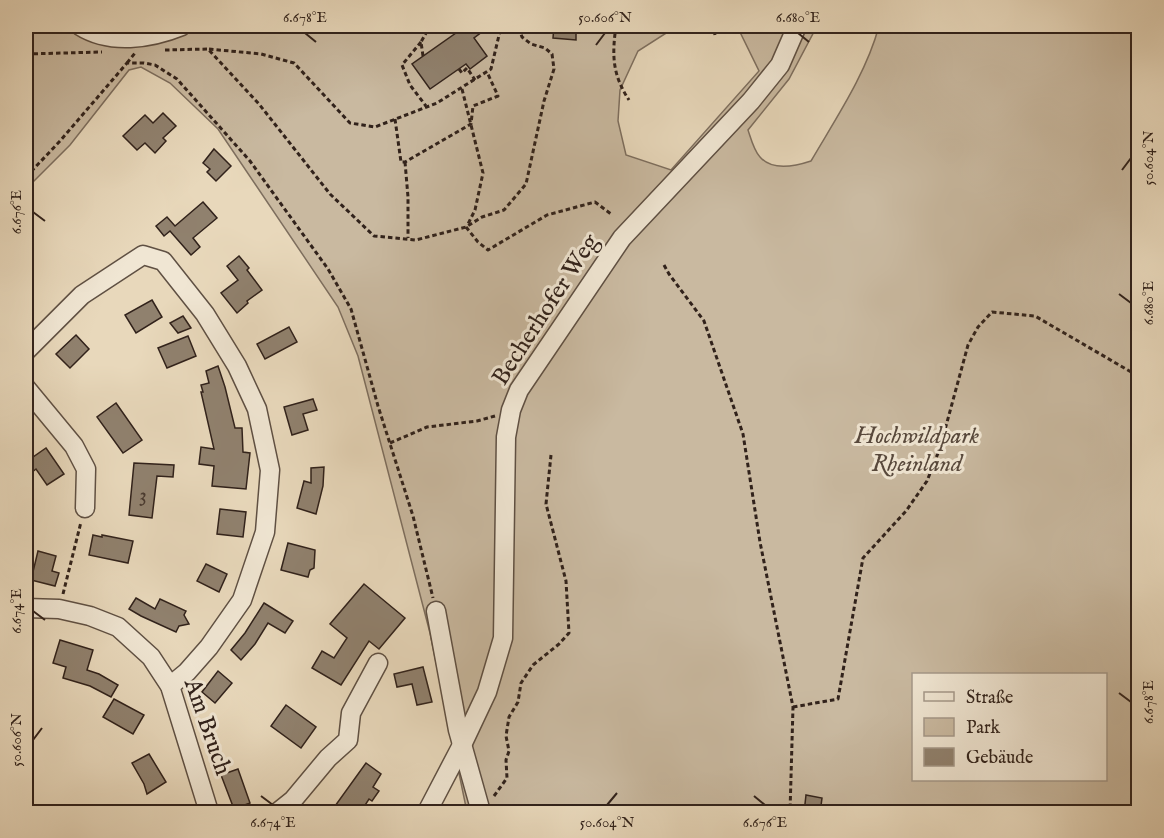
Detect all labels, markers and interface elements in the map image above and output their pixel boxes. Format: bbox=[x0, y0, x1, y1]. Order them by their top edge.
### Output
text: 6.678°E bbox=[283, 8, 327, 27]
text: 50.606°N bbox=[578, 8, 632, 27]
text: 6.680°E bbox=[776, 8, 820, 27]
text: 50.604°N bbox=[1139, 131, 1158, 185]
text: 6.676°E bbox=[7, 190, 26, 234]
street label: Becherhofer Weg bbox=[485, 228, 607, 392]
text: 6.680°E bbox=[1139, 281, 1158, 325]
park label: Hochwildpark Rheinland bbox=[854, 421, 980, 480]
house number: 3 bbox=[139, 482, 147, 509]
text: 6.674°E bbox=[7, 588, 26, 634]
legend bbox=[912, 673, 1107, 781]
street label: Am Bruch bbox=[176, 674, 238, 780]
text: 6.678°E bbox=[1139, 680, 1158, 724]
text: Straße bbox=[966, 687, 1013, 710]
text: 50.606°N bbox=[7, 713, 26, 767]
text: Park bbox=[966, 717, 1001, 740]
text: Gebäude bbox=[966, 747, 1033, 770]
text: 6.674°E bbox=[250, 813, 296, 832]
text: 50.604°N bbox=[580, 813, 634, 832]
text: 6.676°E bbox=[743, 813, 787, 832]

